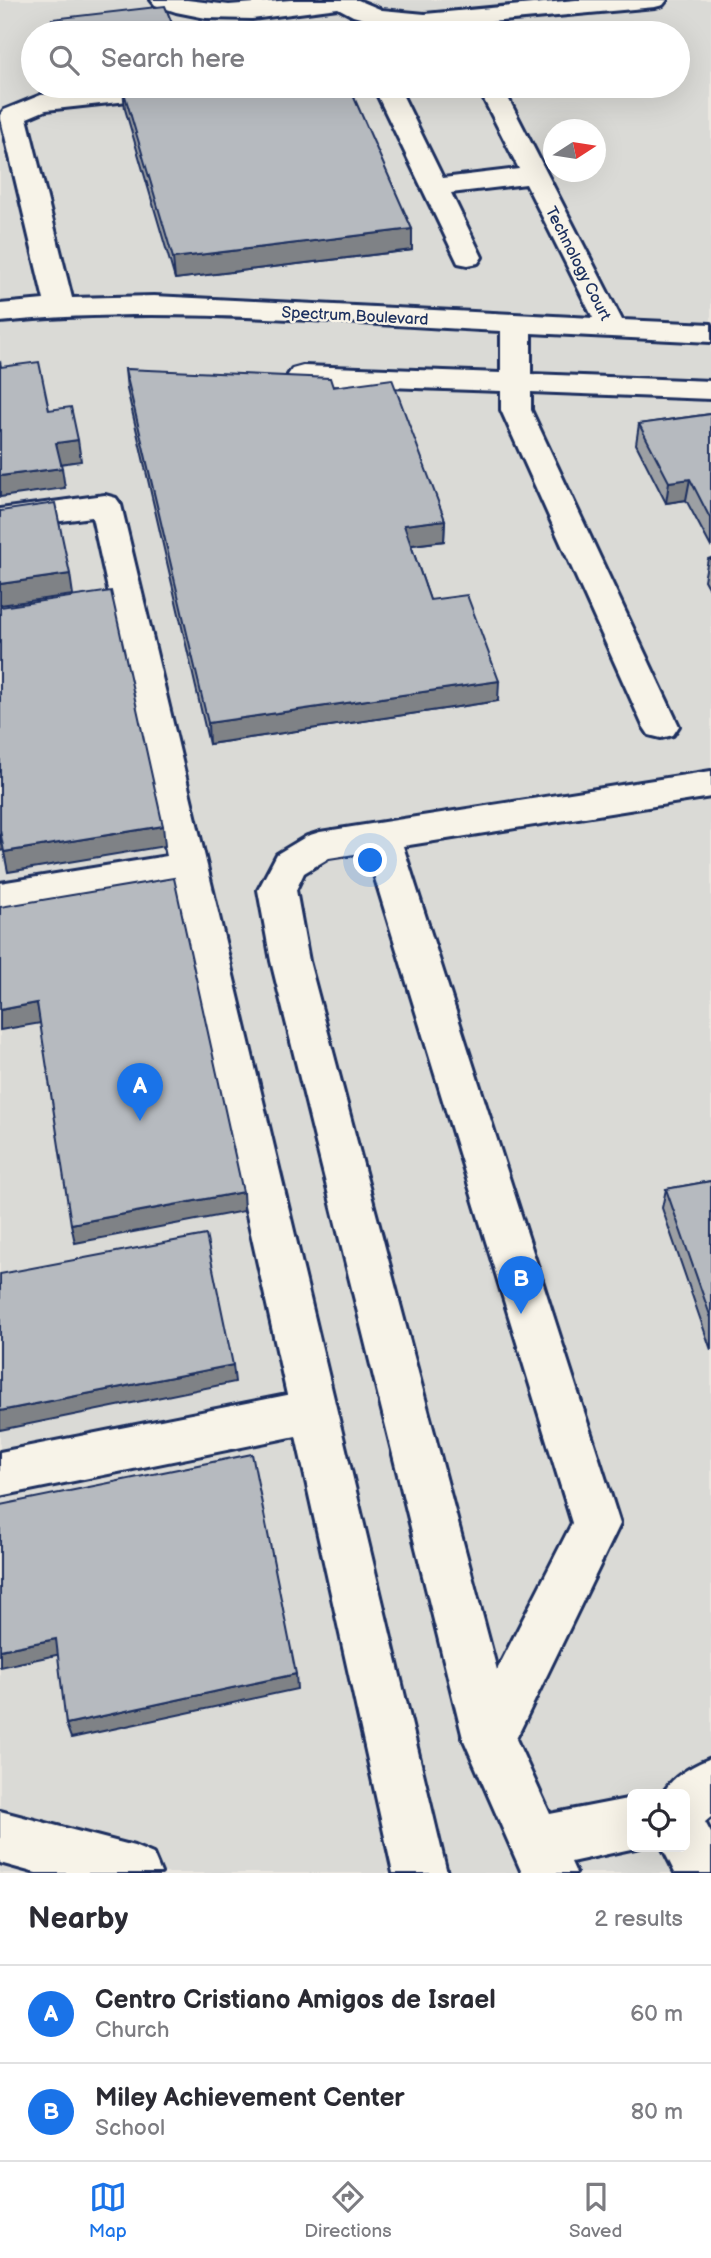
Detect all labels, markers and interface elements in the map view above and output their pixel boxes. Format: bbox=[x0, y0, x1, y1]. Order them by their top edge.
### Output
search box bbox=[21, 21, 690, 98]
icon: search bbox=[45, 41, 83, 79]
text: Search here bbox=[101, 44, 245, 75]
north arrow bbox=[543, 119, 606, 182]
street label: Technology Court bbox=[541, 204, 615, 324]
street label: Spectrum Boulevard bbox=[281, 303, 429, 330]
your location bbox=[353, 843, 387, 877]
pin: A bbox=[117, 1063, 163, 1121]
pin: B bbox=[498, 1256, 544, 1314]
map controls bbox=[627, 1789, 690, 1852]
button: locate bbox=[627, 1789, 690, 1852]
text: Nearby bbox=[28, 1901, 128, 1937]
text: 2 results bbox=[594, 1905, 683, 1933]
text: Centro Cristiano Amigos de Israel bbox=[95, 1985, 496, 2016]
text: A bbox=[44, 2000, 58, 2028]
text: 60 m bbox=[630, 2000, 683, 2028]
text: Church bbox=[95, 2016, 170, 2044]
text: Miley Achievement Center bbox=[95, 2083, 405, 2114]
text: B bbox=[43, 2098, 59, 2126]
text: 80 m bbox=[631, 2098, 683, 2126]
text: School bbox=[95, 2114, 165, 2142]
tab: Map bbox=[89, 2178, 127, 2243]
tab: Directions bbox=[304, 2178, 392, 2243]
tab: Saved bbox=[569, 2178, 622, 2243]

